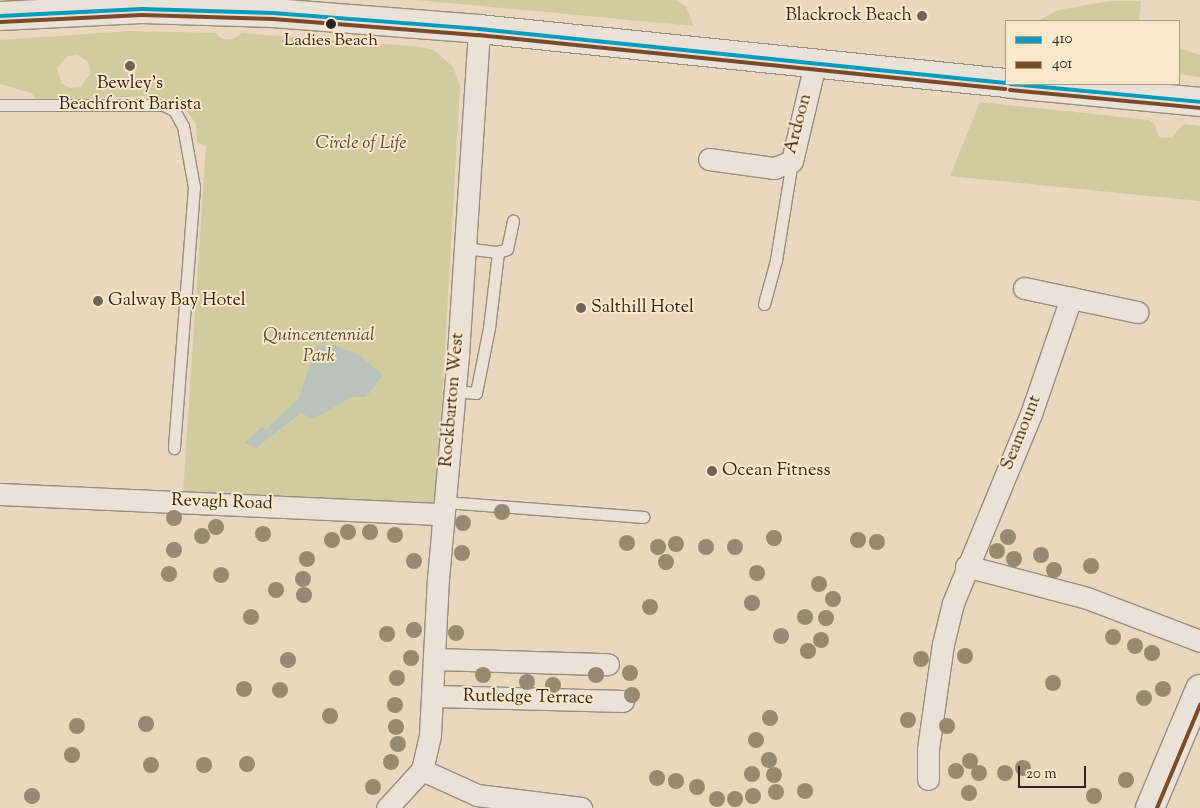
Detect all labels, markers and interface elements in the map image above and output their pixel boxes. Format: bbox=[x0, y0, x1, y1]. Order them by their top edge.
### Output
place label: Blackrock Beach bbox=[785, 5, 912, 27]
marker: Blackrock Beach bbox=[916, 10, 928, 22]
marker: Ladies Beach bbox=[326, 19, 336, 29]
legend bbox=[1005, 20, 1180, 85]
text: 410 bbox=[1052, 29, 1072, 50]
place label: Ladies Beach bbox=[284, 32, 378, 52]
text: 401 bbox=[1052, 54, 1072, 75]
marker: Bewley's Beachfront Barista bbox=[124, 60, 136, 72]
place label: Bewley's Beachfront Barista bbox=[59, 74, 201, 116]
street label: Ardoon bbox=[781, 92, 817, 156]
park label: Circle of Life bbox=[316, 133, 406, 155]
place label: Galway Bay Hotel bbox=[108, 290, 246, 312]
marker: Galway Bay Hotel bbox=[92, 295, 104, 307]
place label: Salthill Hotel bbox=[591, 297, 694, 319]
marker: Salthill Hotel bbox=[575, 302, 587, 314]
park label: Quincentennial Park bbox=[263, 326, 375, 368]
street label: Rockbarton West bbox=[436, 332, 470, 468]
street label: Seamount bbox=[997, 392, 1047, 474]
place label: Ocean Fitness bbox=[722, 460, 831, 482]
marker: Ocean Fitness bbox=[706, 465, 718, 477]
street label: Revagh Road bbox=[171, 490, 273, 516]
street label: Rutledge Terrace bbox=[463, 686, 593, 710]
scale bar bbox=[1020, 756, 1088, 788]
text: 20 m bbox=[1026, 764, 1057, 785]

